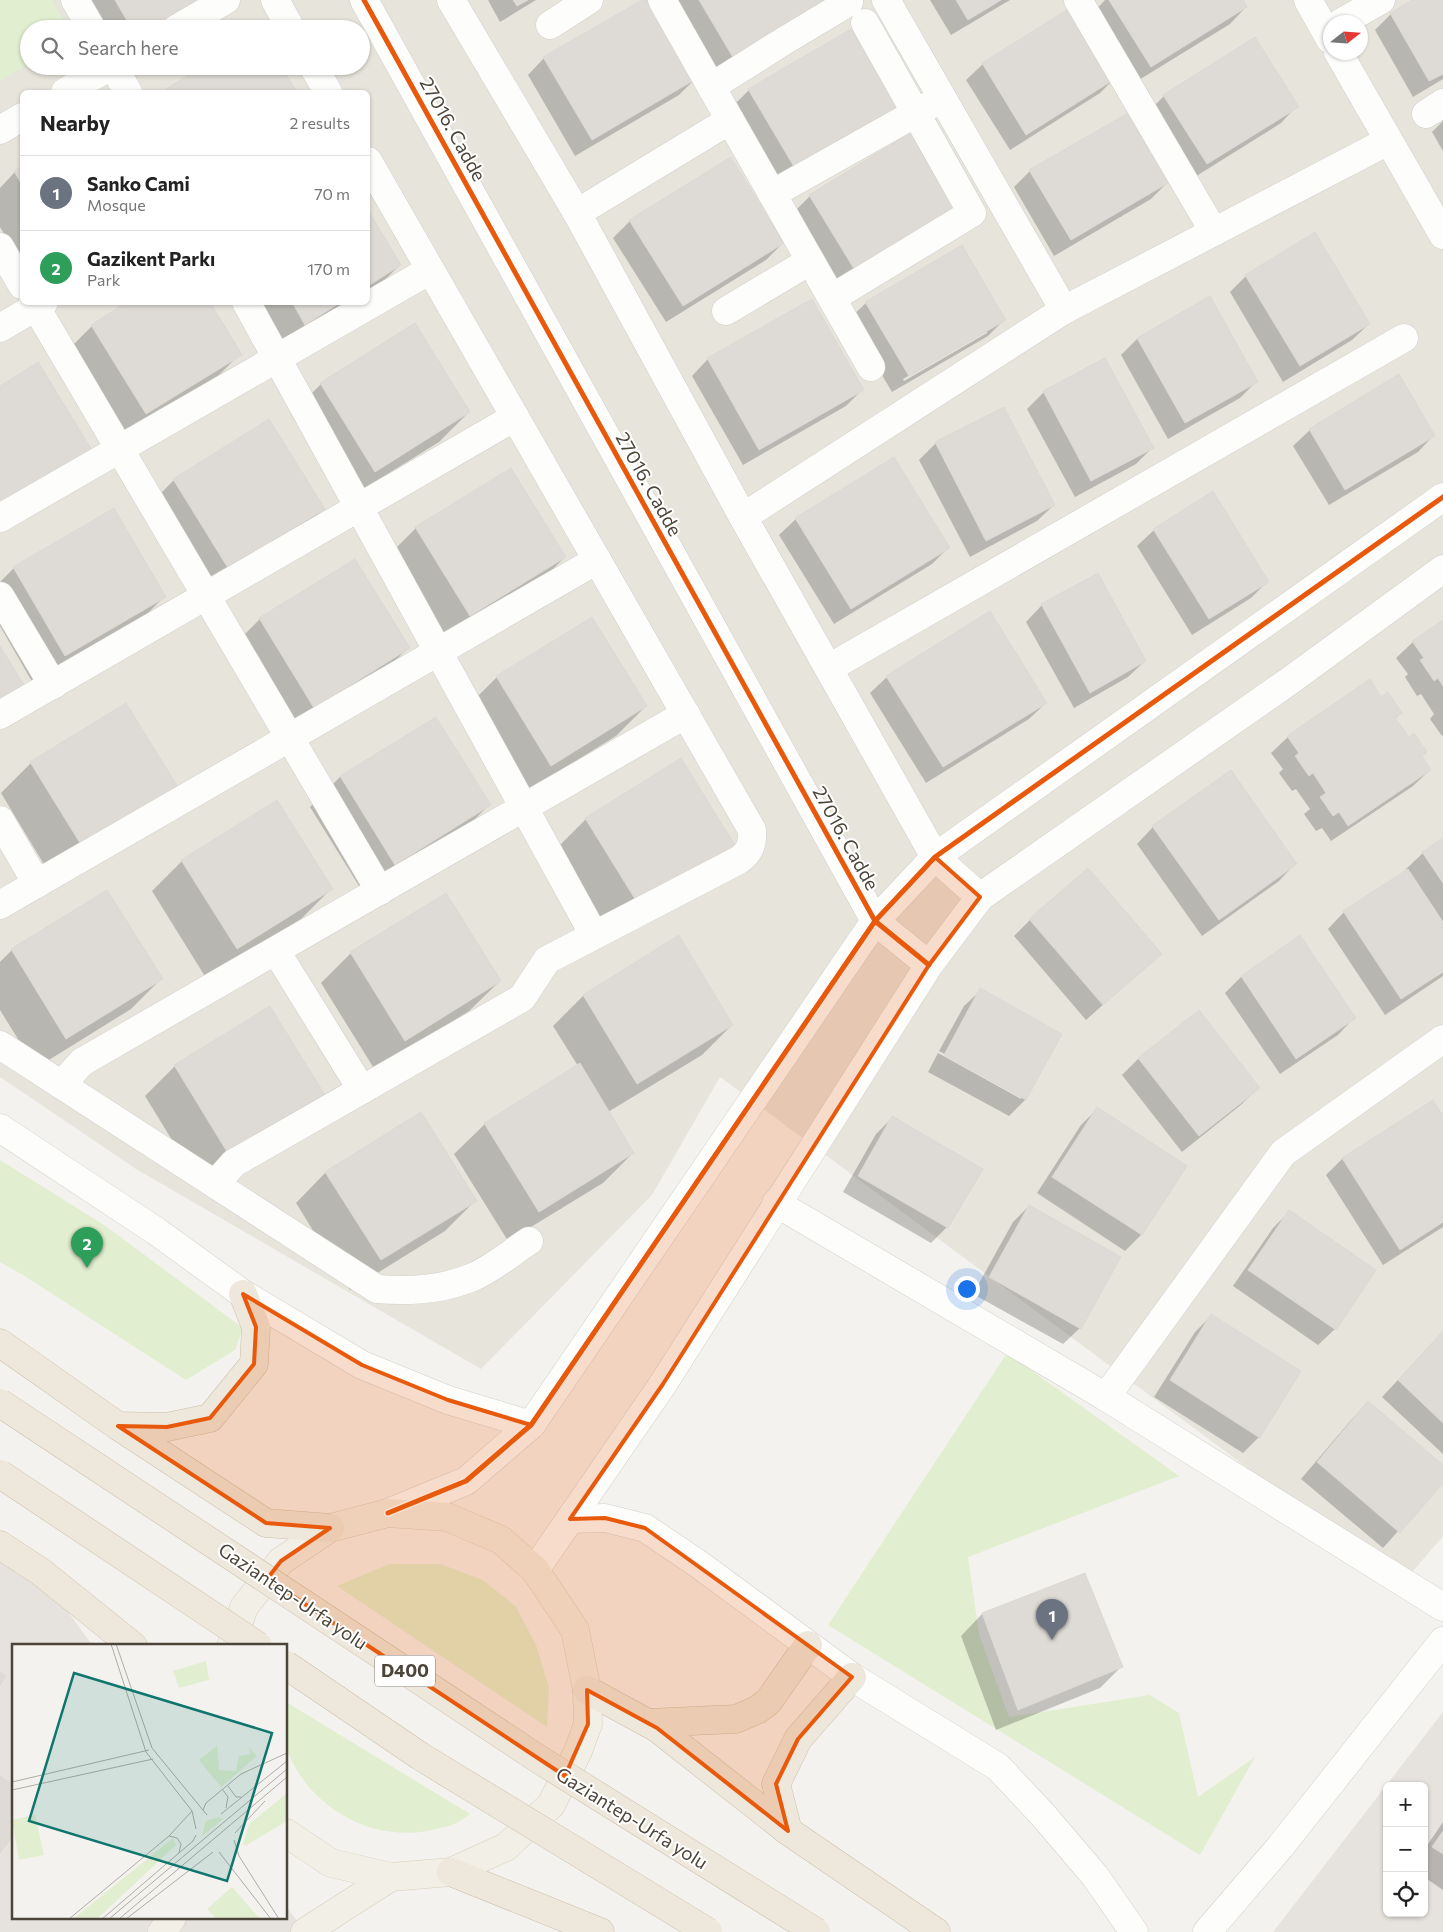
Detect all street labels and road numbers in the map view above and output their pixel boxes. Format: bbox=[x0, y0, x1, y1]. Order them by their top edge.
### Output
street label: 27016. Cadde bbox=[415, 73, 491, 185]
street label: 27016. Cadde bbox=[611, 428, 687, 540]
street label: 27016. Cadde bbox=[808, 782, 884, 894]
street label: Gaziantep-Urfa yolu bbox=[214, 1537, 372, 1654]
road number: D400 bbox=[375, 1655, 435, 1686]
street label: Gaziantep-Urfa yolu bbox=[552, 1762, 712, 1874]

